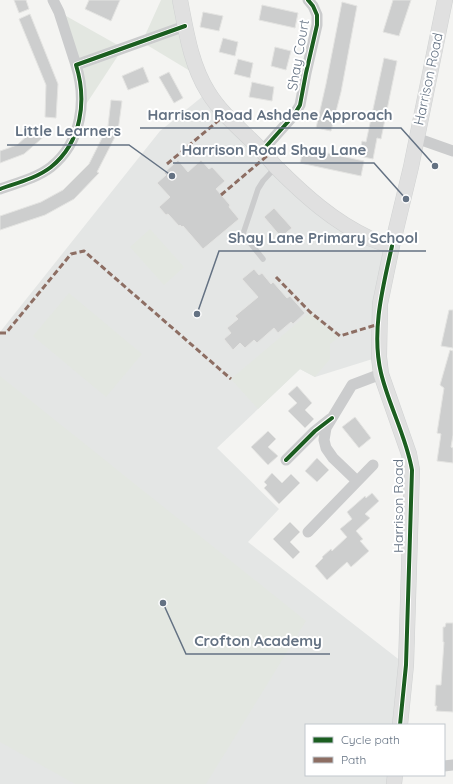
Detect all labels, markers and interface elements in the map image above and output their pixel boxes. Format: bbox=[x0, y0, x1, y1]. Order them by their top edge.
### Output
street label: Shay Court bbox=[283, 18, 313, 92]
street label: Harrison Road bbox=[409, 31, 447, 127]
callout: Harrison Road Ashdene Approach bbox=[140, 101, 401, 128]
text: Harrison Road Ashdene Approach bbox=[148, 105, 392, 124]
callout: Little Learners bbox=[7, 118, 129, 145]
text: Little Learners bbox=[15, 121, 121, 140]
callout: Harrison Road Shay Lane bbox=[173, 136, 374, 163]
text: Harrison Road Shay Lane bbox=[182, 140, 367, 159]
callout: Shay Lane Primary School bbox=[219, 224, 426, 251]
text: Shay Lane Primary School bbox=[228, 228, 418, 247]
street label: Harrison Road bbox=[389, 459, 407, 553]
callout: Crofton Academy bbox=[186, 627, 330, 654]
text: Crofton Academy bbox=[194, 631, 322, 650]
legend bbox=[305, 724, 445, 776]
text: Cycle path bbox=[341, 732, 400, 747]
text: Path bbox=[341, 752, 366, 767]

